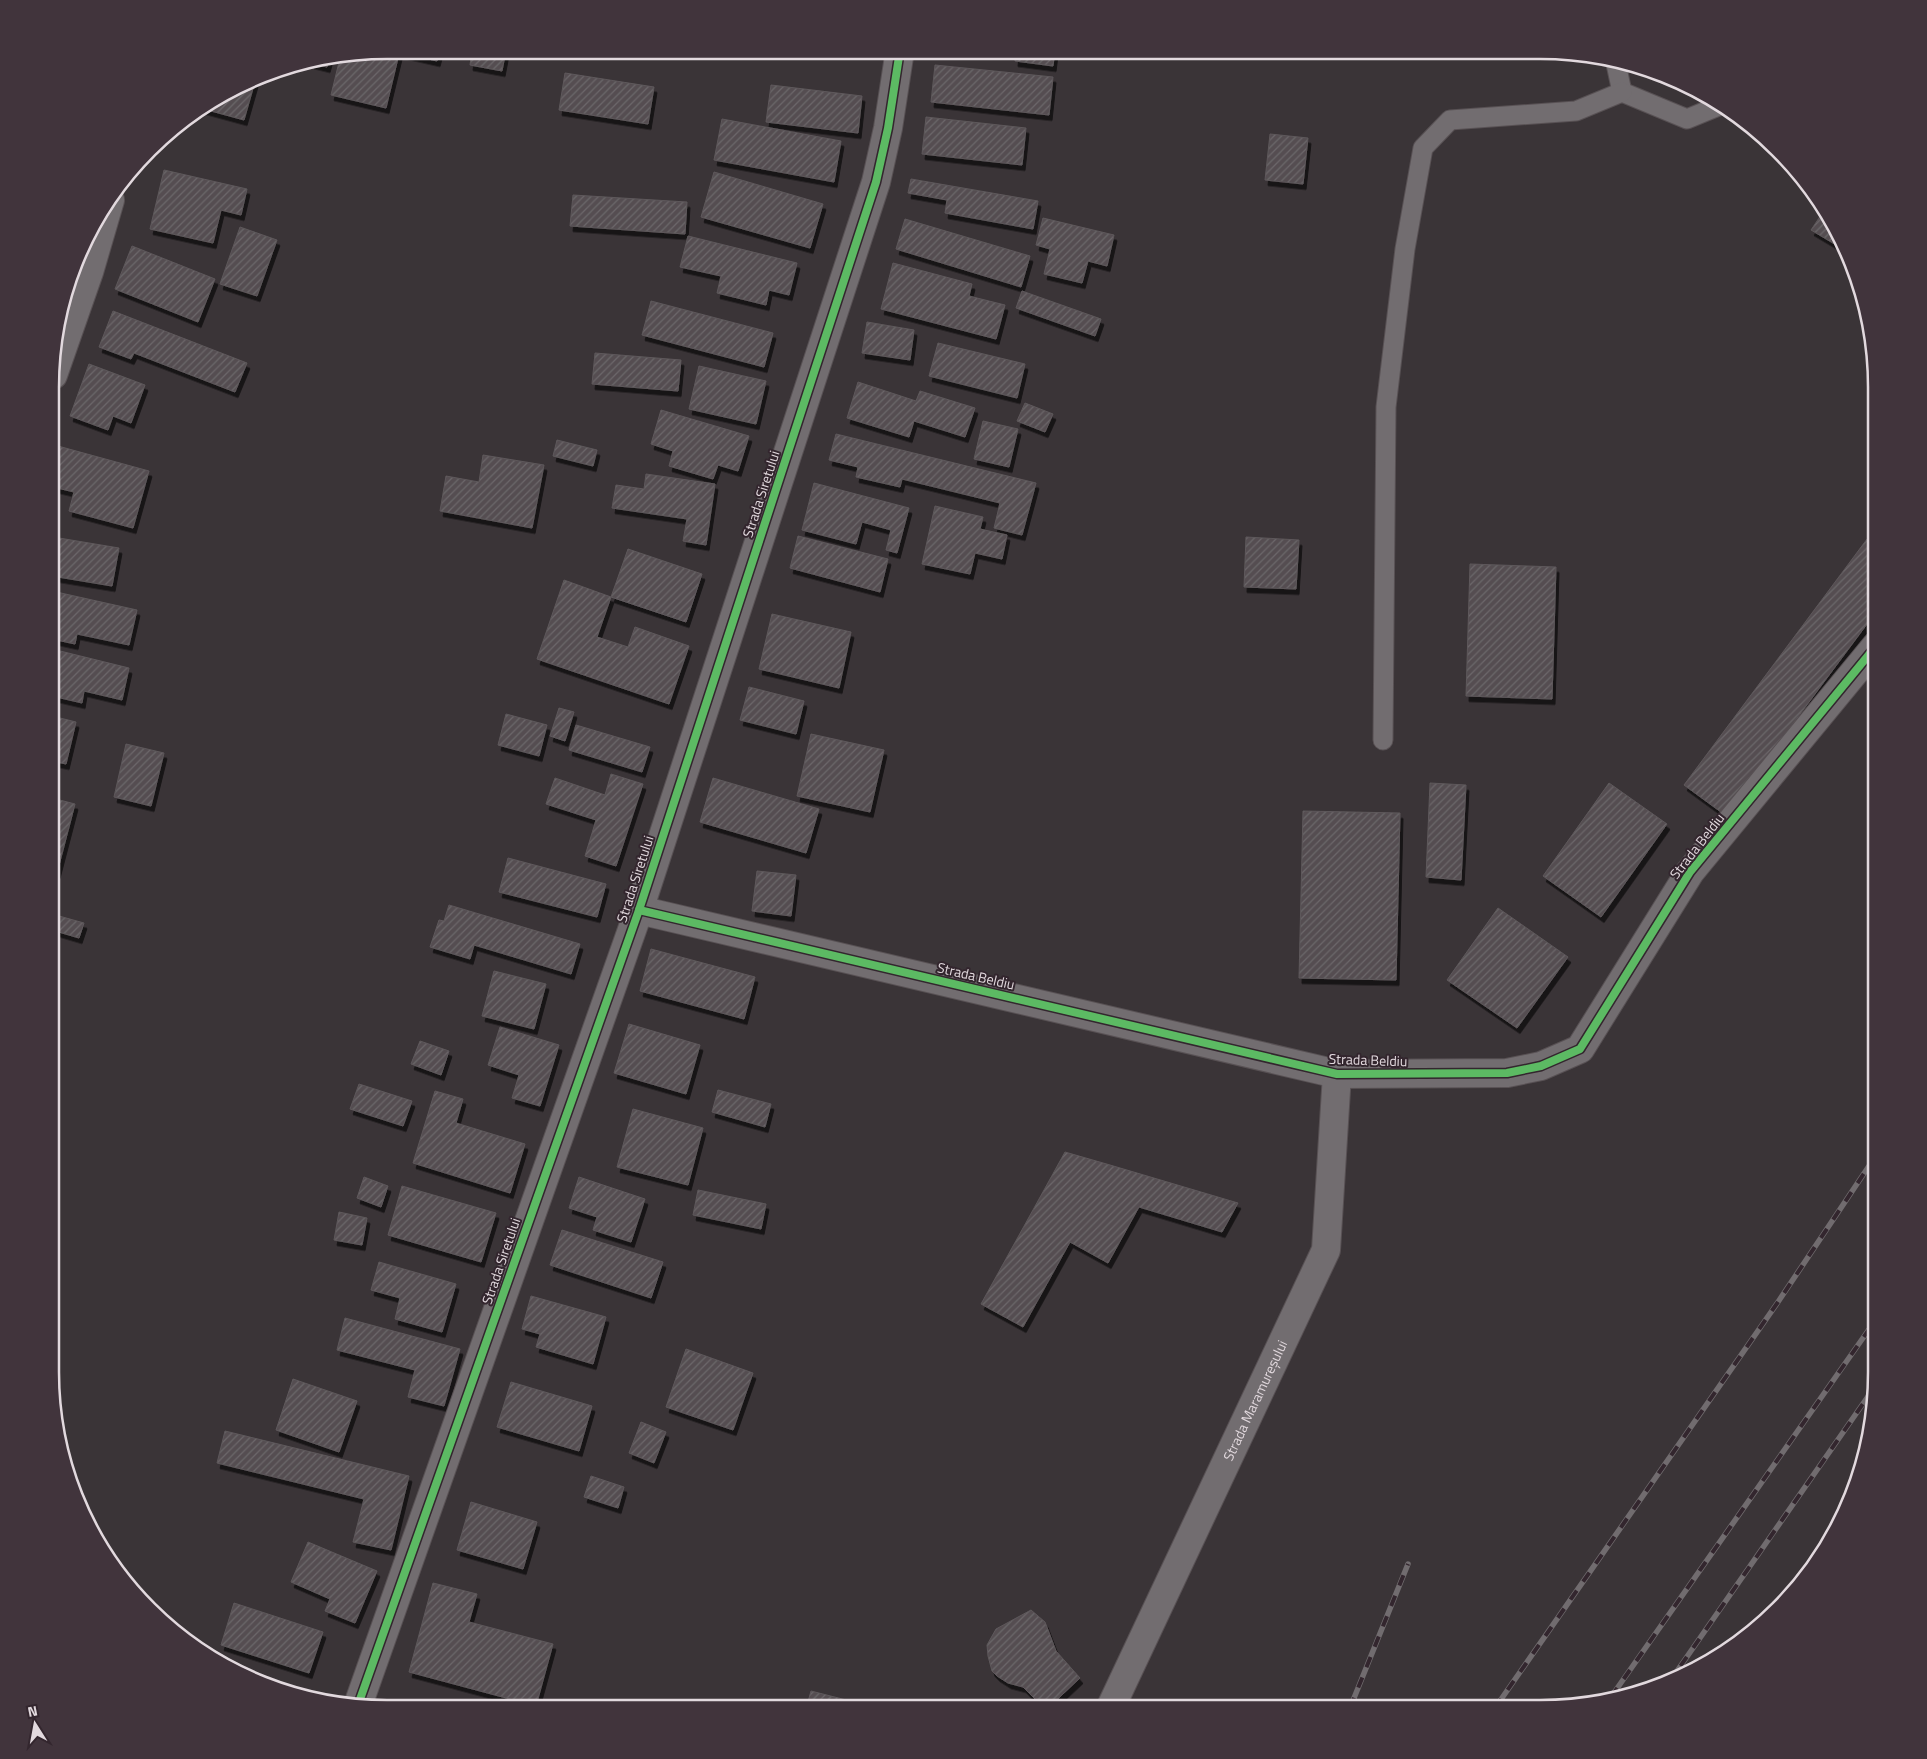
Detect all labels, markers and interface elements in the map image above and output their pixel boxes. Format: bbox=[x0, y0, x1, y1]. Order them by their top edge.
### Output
street label: Strada Siretului bbox=[737, 448, 784, 540]
street label: Strada Beldiu bbox=[1664, 808, 1729, 883]
street label: Strada Siretului bbox=[611, 833, 658, 925]
street label: Strada Beldiu bbox=[935, 956, 1017, 995]
street label: Strada Beldiu bbox=[1328, 1048, 1408, 1071]
street label: Strada Siretului bbox=[476, 1215, 525, 1307]
street label: Strada Maramureșului bbox=[1217, 1336, 1292, 1464]
north arrow bbox=[10, 1699, 60, 1749]
text: N bbox=[26, 1700, 39, 1722]

